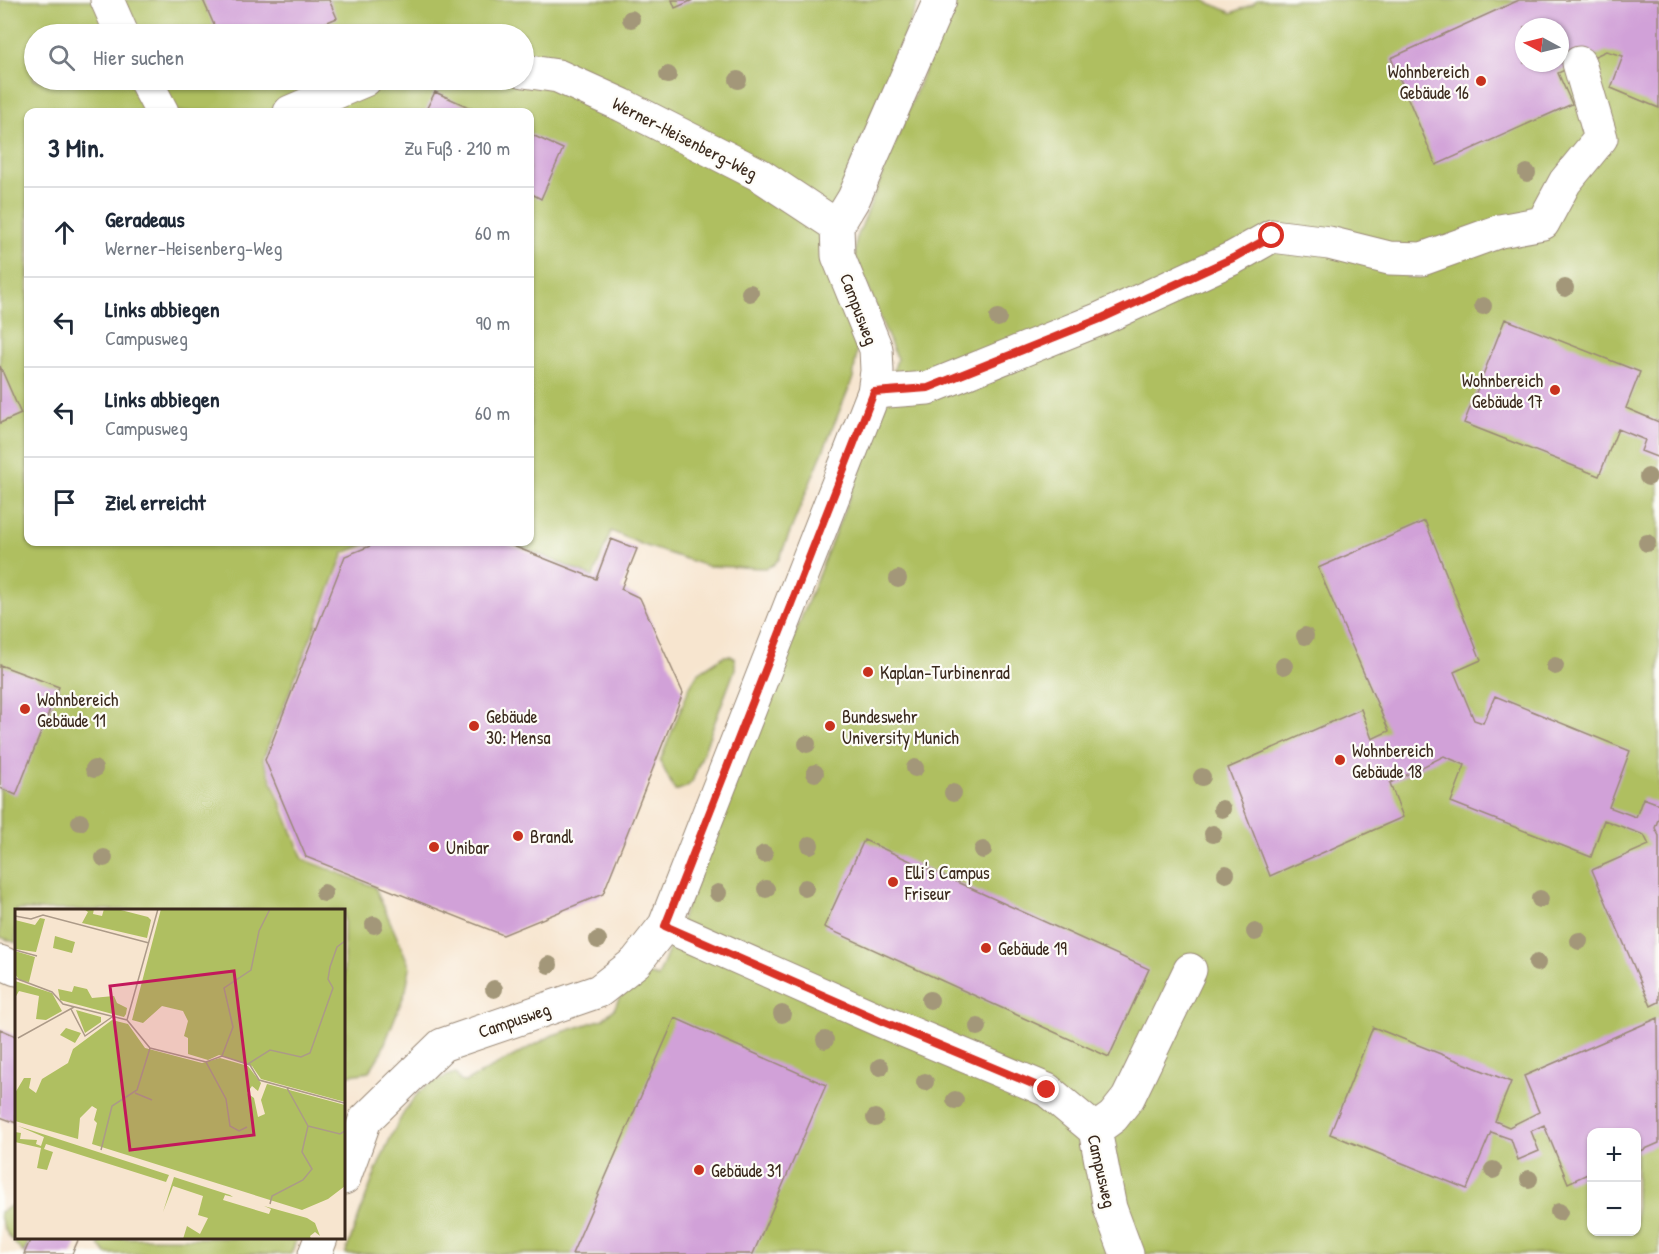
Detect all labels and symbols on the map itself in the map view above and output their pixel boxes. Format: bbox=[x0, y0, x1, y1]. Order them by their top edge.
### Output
north arrow bbox=[1515, 18, 1569, 72]
place label: Wohnbereich Gebäude 16 bbox=[1388, 59, 1469, 105]
marker: Wohnbereich Gebäude 16 bbox=[1474, 74, 1488, 88]
street label: Werner-Heisenberg-Weg bbox=[608, 91, 762, 185]
route start bbox=[1258, 222, 1284, 248]
street label: Campusweg bbox=[834, 270, 884, 348]
place label: Wohnbereich Gebäude 17 bbox=[1462, 368, 1543, 414]
marker: Wohnbereich Gebäude 17 bbox=[1548, 383, 1562, 397]
place label: Kaplan-Turbinenrad bbox=[880, 660, 1010, 685]
marker: Kaplan-Turbinenrad bbox=[861, 665, 875, 679]
place label: Wohnbereich Gebäude 11 bbox=[37, 687, 119, 733]
marker: Wohnbereich Gebäude 11 bbox=[18, 702, 32, 716]
place label: Gebäude 30: Mensa bbox=[486, 704, 550, 750]
place label: Bundeswehr University Munich bbox=[842, 704, 959, 750]
marker: Gebäude 30: Mensa bbox=[467, 719, 481, 733]
marker: Bundeswehr University Munich bbox=[823, 719, 837, 733]
place label: Wohnbereich Gebäude 18 bbox=[1352, 738, 1434, 784]
marker: Wohnbereich Gebäude 18 bbox=[1333, 753, 1347, 767]
place label: Brandl bbox=[530, 824, 573, 849]
marker: Brandl bbox=[511, 829, 525, 843]
place label: Unibar bbox=[446, 835, 490, 860]
marker: Unibar bbox=[427, 840, 441, 854]
place label: Elli's Campus Friseur bbox=[904, 860, 990, 906]
marker: Elli's Campus Friseur bbox=[886, 875, 900, 889]
inset map bbox=[15, 909, 345, 1239]
place label: Gebäude 19 bbox=[998, 936, 1067, 961]
marker: Gebäude 19 bbox=[979, 941, 993, 955]
street label: Campusweg bbox=[475, 996, 553, 1044]
route end bbox=[1033, 1076, 1059, 1102]
street label: Campusweg bbox=[1081, 1132, 1123, 1210]
place label: Gebäude 31 bbox=[711, 1158, 781, 1183]
marker: Gebäude 31 bbox=[692, 1163, 706, 1177]

